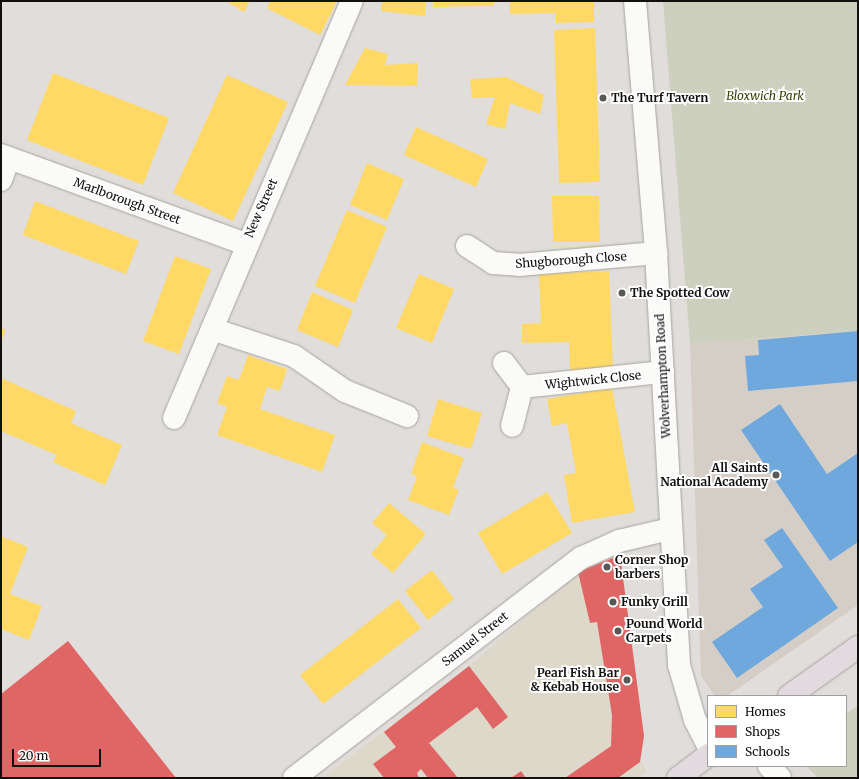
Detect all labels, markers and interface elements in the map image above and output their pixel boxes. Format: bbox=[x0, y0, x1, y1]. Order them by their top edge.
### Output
park label: Bloxwich Park bbox=[726, 89, 804, 103]
place label: The Turf Tavern bbox=[611, 91, 708, 105]
marker: The Turf Tavern bbox=[598, 93, 608, 103]
street label: Marlborough Street bbox=[71, 175, 183, 227]
street label: New Street bbox=[242, 176, 280, 240]
street label: Shugborough Close bbox=[515, 249, 627, 271]
place label: The Spotted Cow bbox=[630, 286, 730, 300]
marker: The Spotted Cow bbox=[617, 288, 627, 298]
street label: Wolverhampton Road bbox=[653, 313, 673, 439]
street label: Wightwick Close bbox=[544, 368, 642, 392]
place label: All Saints National Academy bbox=[660, 461, 768, 489]
marker: All Saints National Academy bbox=[771, 470, 781, 480]
place label: Corner Shop barbers bbox=[615, 553, 688, 581]
marker: Corner Shop barbers bbox=[602, 562, 612, 572]
place label: Funky Grill bbox=[621, 595, 688, 609]
marker: Funky Grill bbox=[608, 597, 618, 607]
street label: Samuel Street bbox=[439, 609, 511, 669]
place label: Pound World Carpets bbox=[626, 617, 702, 645]
marker: Pound World Carpets bbox=[613, 626, 623, 636]
place label: Pearl Fish Bar & Kebab House bbox=[530, 666, 619, 694]
marker: Pearl Fish Bar & Kebab House bbox=[622, 675, 632, 685]
legend bbox=[707, 695, 847, 767]
text: Homes bbox=[745, 704, 786, 719]
text: Shops bbox=[745, 724, 780, 739]
scale bar bbox=[14, 741, 103, 767]
text: Schools bbox=[745, 744, 790, 759]
text: 20 m bbox=[19, 748, 48, 763]

